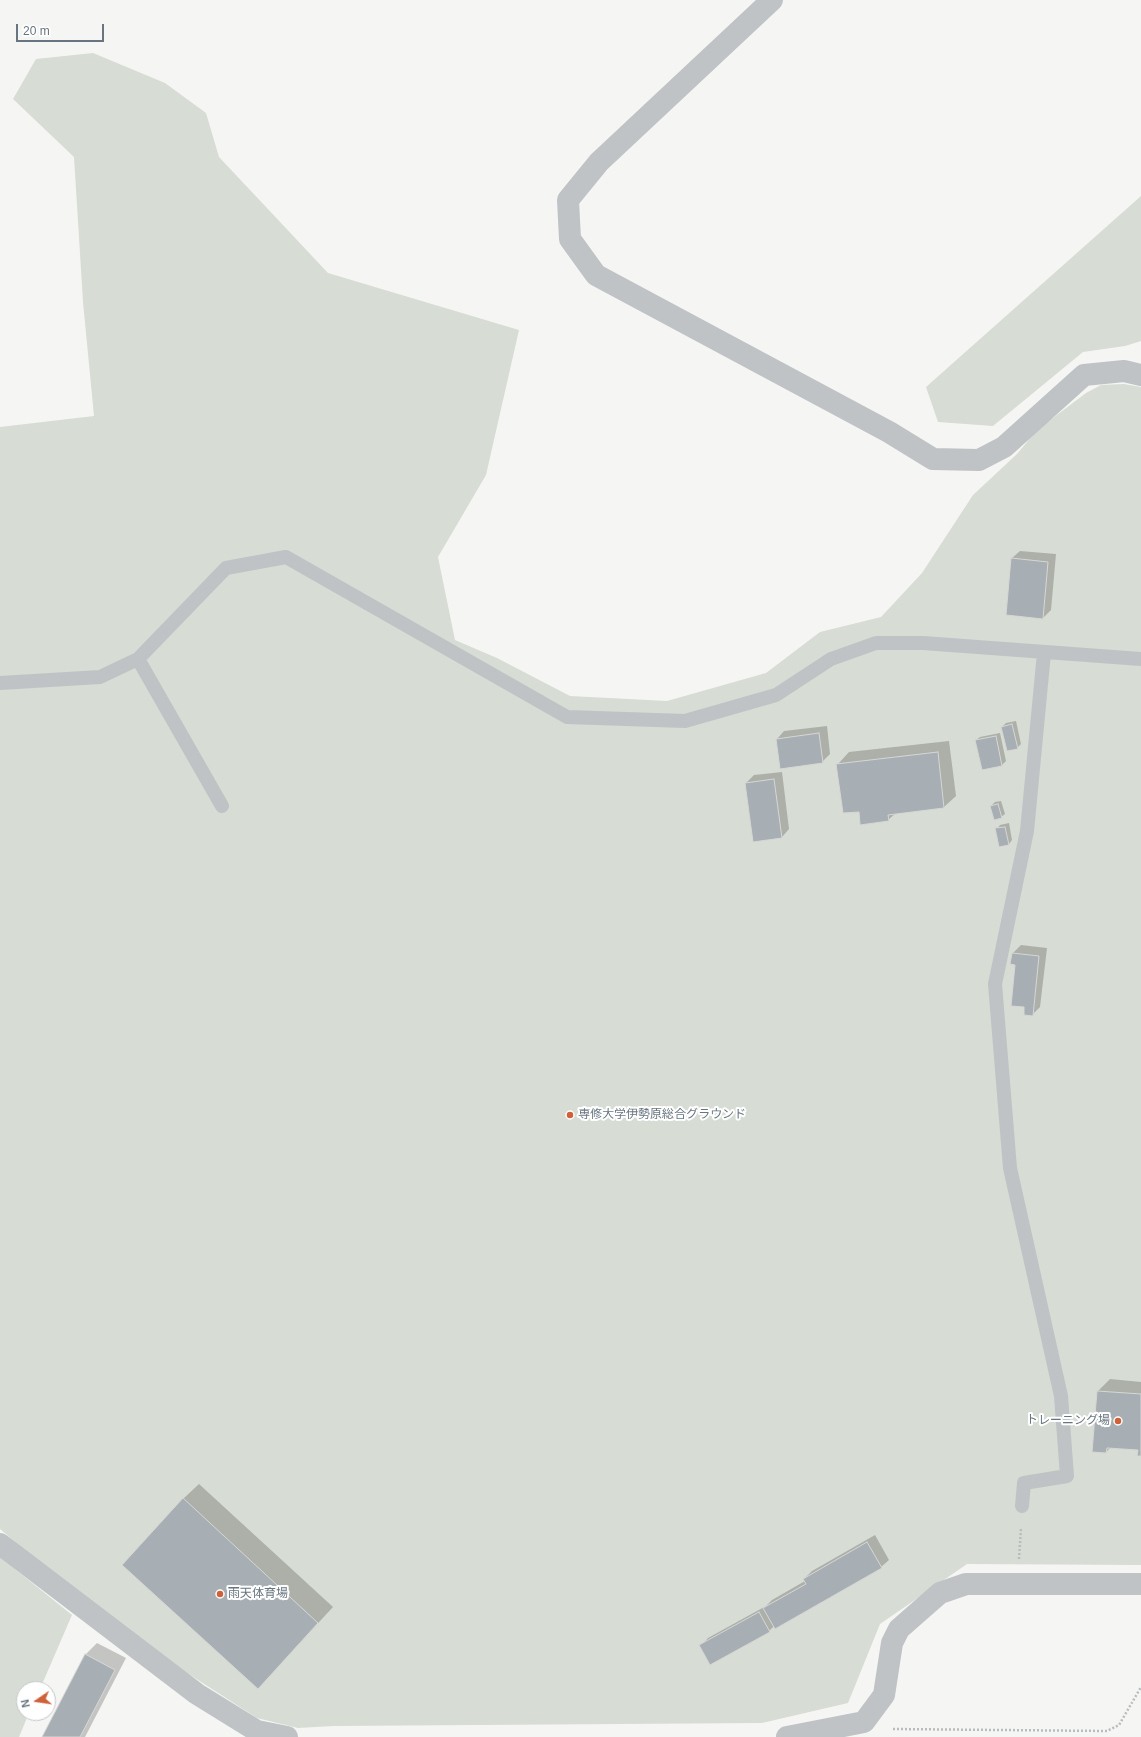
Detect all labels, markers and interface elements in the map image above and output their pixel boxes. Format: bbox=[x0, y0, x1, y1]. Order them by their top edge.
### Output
scale bar bbox=[18, 16, 106, 42]
text: 20 m bbox=[23, 24, 50, 38]
place label: 専修大学伊勢原総合グラウンド bbox=[578, 1108, 746, 1122]
marker: 専修大学伊勢原総合グラウンド bbox=[565, 1110, 575, 1120]
place label: トレーニング場 bbox=[1026, 1414, 1110, 1428]
marker: トレーニング場 bbox=[1113, 1416, 1123, 1426]
place label: 雨天体育場 bbox=[228, 1587, 288, 1601]
marker: 雨天体育場 bbox=[215, 1589, 225, 1599]
north arrow bbox=[16, 1681, 56, 1721]
text: N bbox=[19, 1698, 32, 1709]

